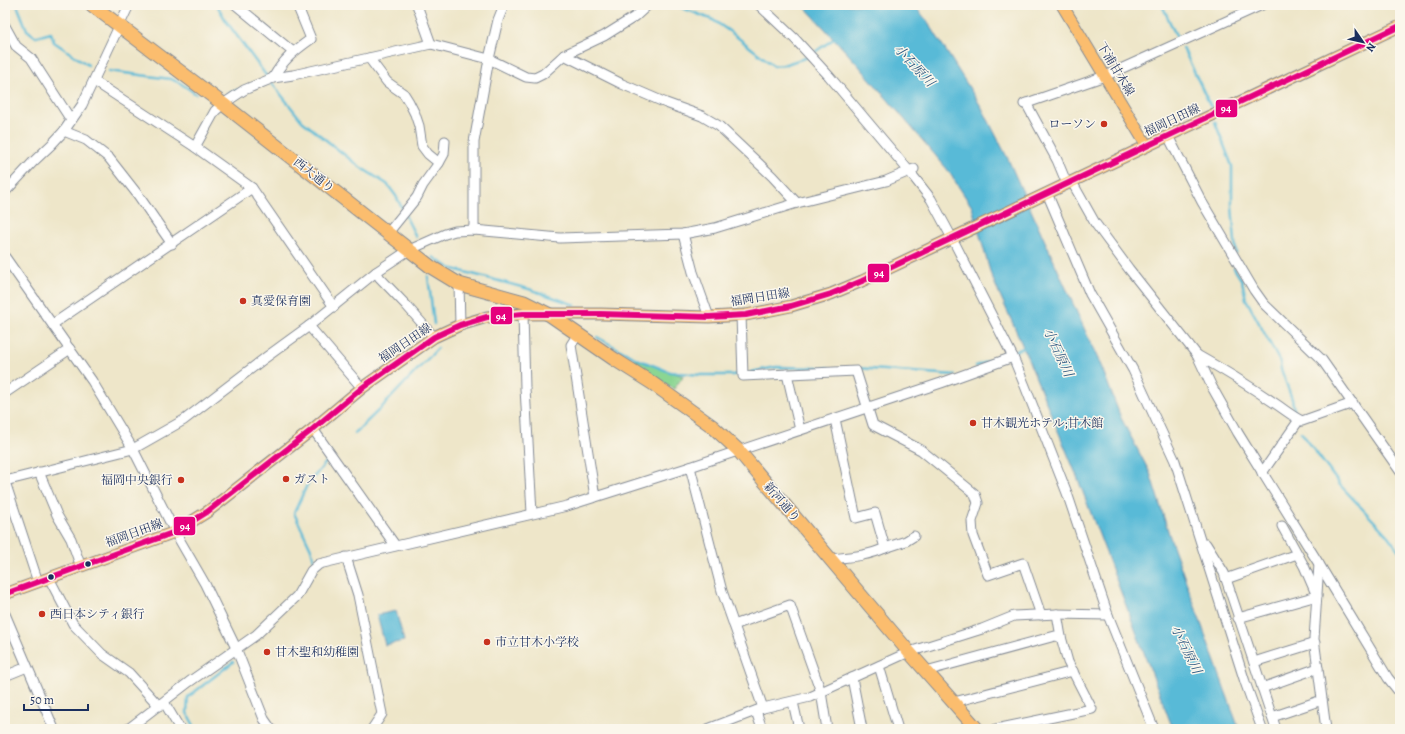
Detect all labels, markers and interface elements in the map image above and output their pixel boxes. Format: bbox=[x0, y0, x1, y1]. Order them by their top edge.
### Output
north arrow bbox=[1343, 22, 1383, 62]
street label: 下浦甘木線 bbox=[1094, 39, 1138, 99]
text: N bbox=[1362, 40, 1379, 55]
water label: 小石原川 bbox=[891, 41, 940, 92]
line badge: 94 bbox=[1215, 99, 1238, 118]
street label: 福岡日田線 bbox=[1141, 100, 1203, 140]
text: 94 bbox=[1221, 101, 1231, 116]
place label: ローソン bbox=[1048, 116, 1096, 132]
marker: ローソン bbox=[1099, 119, 1109, 129]
street label: 西大通り bbox=[290, 154, 338, 196]
line badge: 94 bbox=[867, 263, 890, 283]
text: 94 bbox=[874, 266, 884, 281]
street label: 福岡日田線 bbox=[729, 284, 791, 310]
place label: 真愛保育園 bbox=[251, 293, 311, 309]
marker: 真愛保育園 bbox=[238, 296, 248, 306]
line badge: 94 bbox=[490, 306, 513, 325]
text: 94 bbox=[496, 309, 506, 324]
street label: 福岡日田線 bbox=[376, 320, 434, 366]
water label: 小石原川 bbox=[1040, 325, 1078, 381]
place label: 甘木観光ホテル;甘木館 bbox=[981, 415, 1103, 431]
marker: 甘木観光ホテル;甘木館 bbox=[968, 418, 978, 428]
place label: ガスト bbox=[294, 471, 330, 487]
place label: 福岡中央銀行 bbox=[101, 472, 173, 488]
marker: ガスト bbox=[281, 474, 291, 484]
marker: 福岡中央銀行 bbox=[176, 475, 186, 485]
street label: 新河通り bbox=[760, 479, 804, 525]
street label: 福岡日田線 bbox=[103, 515, 165, 551]
line badge: 94 bbox=[173, 516, 196, 536]
text: 94 bbox=[180, 519, 190, 534]
unlabelled marker bbox=[83, 559, 93, 569]
unlabelled marker bbox=[46, 572, 56, 582]
place label: 西日本シティ銀行 bbox=[50, 606, 145, 622]
marker: 西日本シティ銀行 bbox=[37, 609, 47, 619]
water label: 小石原川 bbox=[1168, 622, 1206, 678]
place label: 市立甘木小学校 bbox=[495, 634, 579, 650]
marker: 市立甘木小学校 bbox=[482, 637, 492, 647]
place label: 甘木聖和幼稚園 bbox=[275, 644, 359, 660]
marker: 甘木聖和幼稚園 bbox=[262, 647, 272, 657]
scale bar bbox=[24, 686, 88, 712]
text: 50 m bbox=[30, 692, 54, 708]

